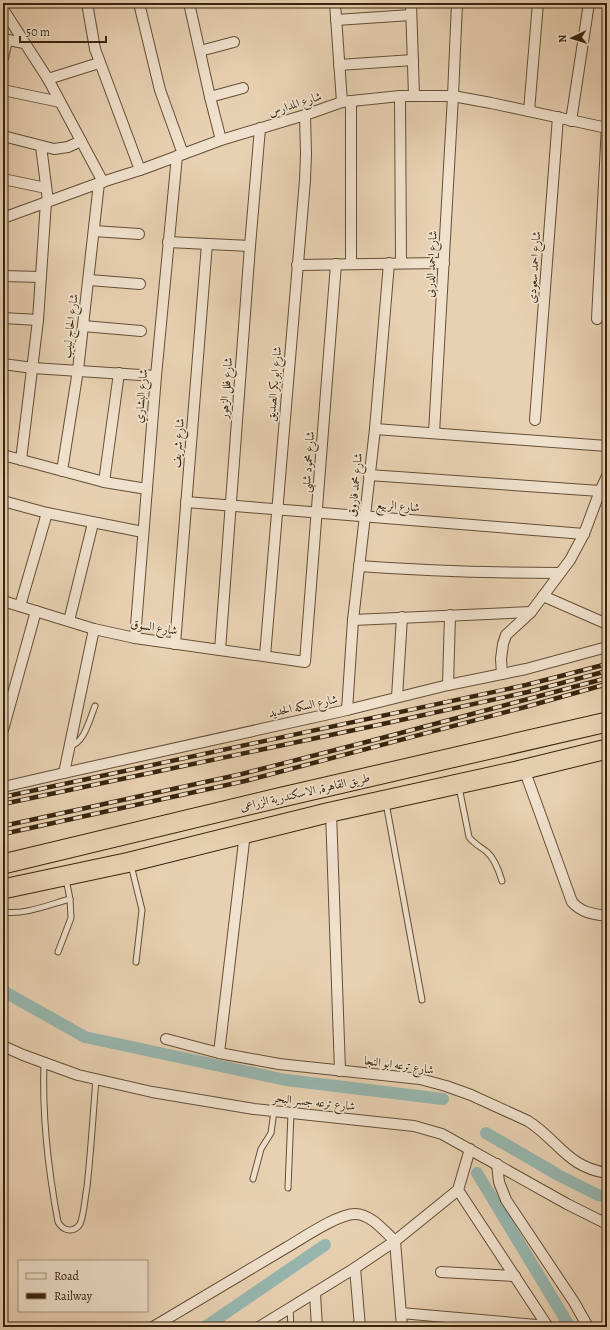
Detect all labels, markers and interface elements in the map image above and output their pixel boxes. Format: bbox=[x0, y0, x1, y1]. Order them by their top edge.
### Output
scale bar bbox=[20, 18, 106, 44]
north arrow bbox=[552, 18, 592, 58]
text: 50 m bbox=[26, 24, 50, 40]
text: N bbox=[555, 34, 570, 43]
street label: شارع المدارس bbox=[266, 88, 325, 123]
street label: شارع احمد الدربى bbox=[421, 230, 444, 298]
street label: شارع احمد سعودى bbox=[523, 230, 548, 304]
street label: شارع الحاج لبيب bbox=[58, 293, 85, 360]
street label: شارع ابو بكر الصديق bbox=[263, 345, 288, 423]
street label: شارع فلل الزهور bbox=[216, 357, 239, 421]
street label: شارع البشاري bbox=[131, 368, 154, 424]
street label: شارع شريف bbox=[168, 417, 191, 469]
street label: شارع محمود شلبى bbox=[298, 430, 321, 494]
street label: شارع محمد فاروق bbox=[344, 452, 369, 518]
street label: شارع الربيع bbox=[375, 496, 421, 519]
street label: شارع السوق bbox=[129, 615, 179, 642]
street label: شارع السكه الحديد bbox=[267, 691, 340, 724]
street label: طريق القاهرة, الاسكندرية الزراعى bbox=[238, 769, 372, 815]
street label: شارع ترعه ابو النجا bbox=[363, 1052, 435, 1081]
street label: شارع ترعه جسر البحر bbox=[270, 1090, 356, 1117]
legend bbox=[18, 1260, 148, 1312]
text: Road bbox=[54, 1268, 80, 1284]
text: Railway bbox=[54, 1288, 93, 1304]

